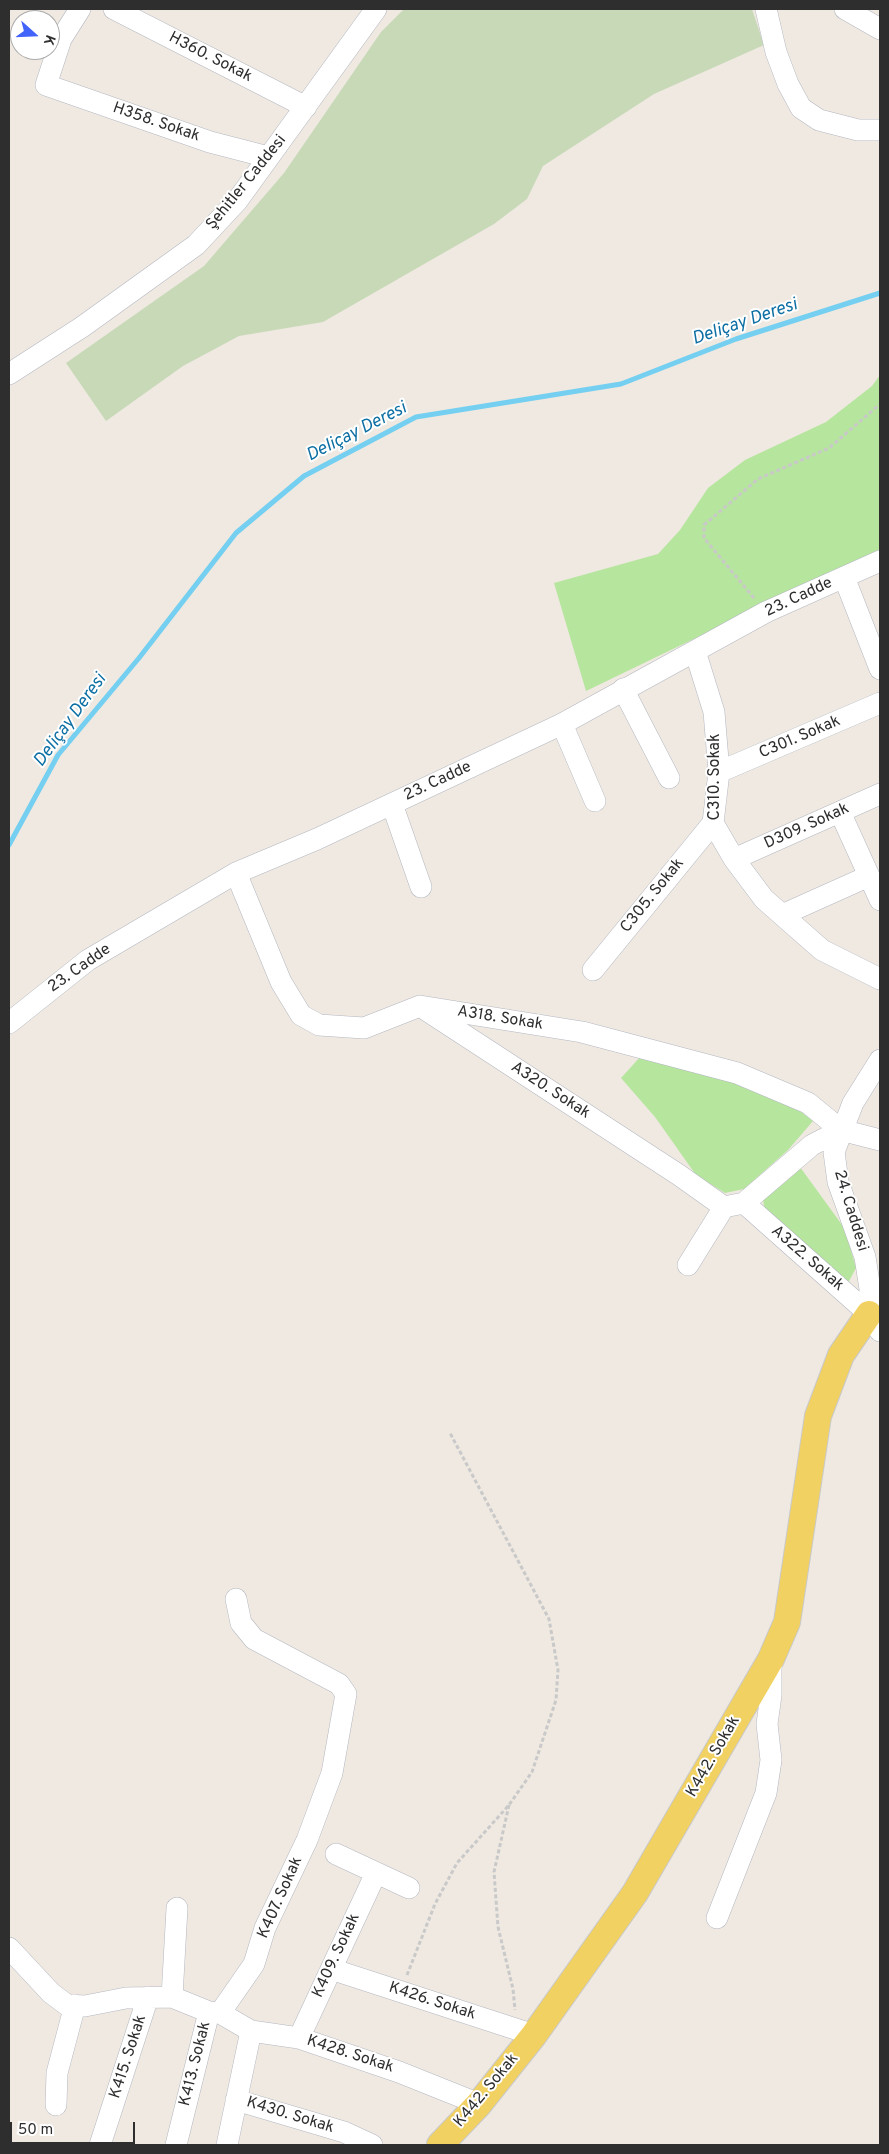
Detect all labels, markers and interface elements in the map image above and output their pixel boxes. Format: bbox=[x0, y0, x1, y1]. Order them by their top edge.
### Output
north arrow bbox=[10, 10, 60, 60]
street label: H360. Sokak bbox=[165, 29, 255, 87]
text: K bbox=[39, 32, 58, 48]
street label: H358. Sokak bbox=[110, 99, 202, 147]
street label: Şehitler Caddesi bbox=[203, 132, 291, 234]
water label: Deliçay Deresi bbox=[690, 295, 800, 351]
water label: Deliçay Deresi bbox=[303, 398, 411, 468]
street label: 23. Cadde bbox=[762, 574, 836, 622]
water label: Deliçay Deresi bbox=[30, 670, 112, 772]
street label: C301. Sokak bbox=[756, 712, 844, 764]
street label: C310. Sokak bbox=[706, 734, 726, 820]
street label: 23. Cadde bbox=[401, 758, 475, 806]
street label: D309. Sokak bbox=[762, 800, 852, 854]
street label: C305. Sokak bbox=[617, 855, 689, 937]
street label: 23. Cadde bbox=[45, 940, 115, 998]
street label: A318. Sokak bbox=[456, 1003, 544, 1035]
street label: A320. Sokak bbox=[507, 1058, 593, 1124]
street label: 24. Caddesi bbox=[829, 1168, 871, 1254]
street label: A322. Sokak bbox=[767, 1222, 847, 1296]
street label: K442. Sokak bbox=[683, 1713, 745, 1801]
street label: K407. Sokak bbox=[254, 1854, 308, 1942]
street label: K409. Sokak bbox=[309, 1911, 365, 2001]
street label: K426. Sokak bbox=[386, 1979, 478, 2025]
street label: K415. Sokak bbox=[106, 2013, 152, 2101]
street label: K413. Sokak bbox=[176, 2020, 216, 2108]
street label: K428. Sokak bbox=[304, 2032, 396, 2078]
street label: K442. Sokak bbox=[450, 2050, 524, 2132]
street label: K430. Sokak bbox=[244, 2094, 336, 2138]
scale bar bbox=[12, 2112, 138, 2144]
text: 50 m bbox=[18, 2121, 53, 2140]

